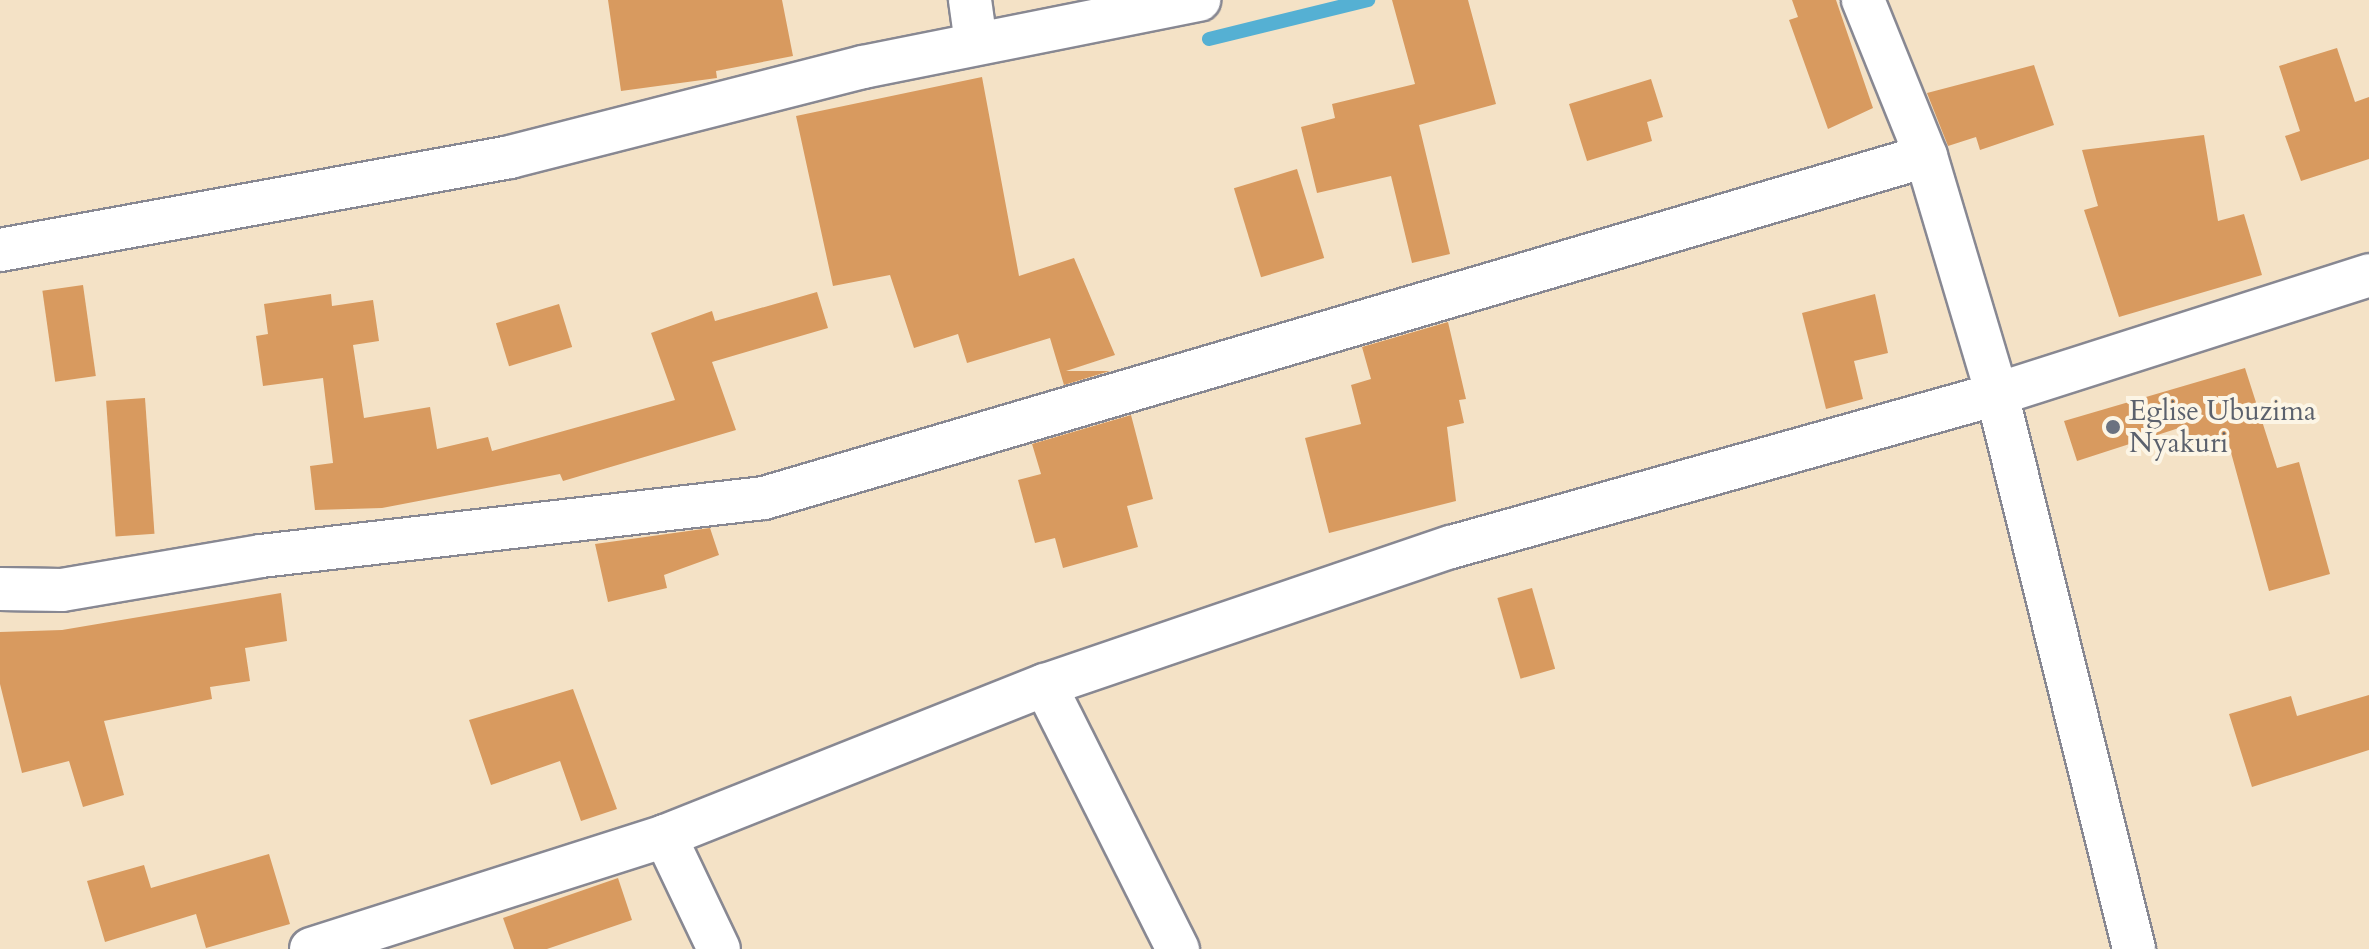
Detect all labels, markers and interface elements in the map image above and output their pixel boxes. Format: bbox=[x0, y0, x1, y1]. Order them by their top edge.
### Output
place label: Eglise Ubuzima Nyakuri bbox=[2129, 394, 2316, 460]
marker: Eglise Ubuzima Nyakuri bbox=[2104, 418, 2122, 436]

